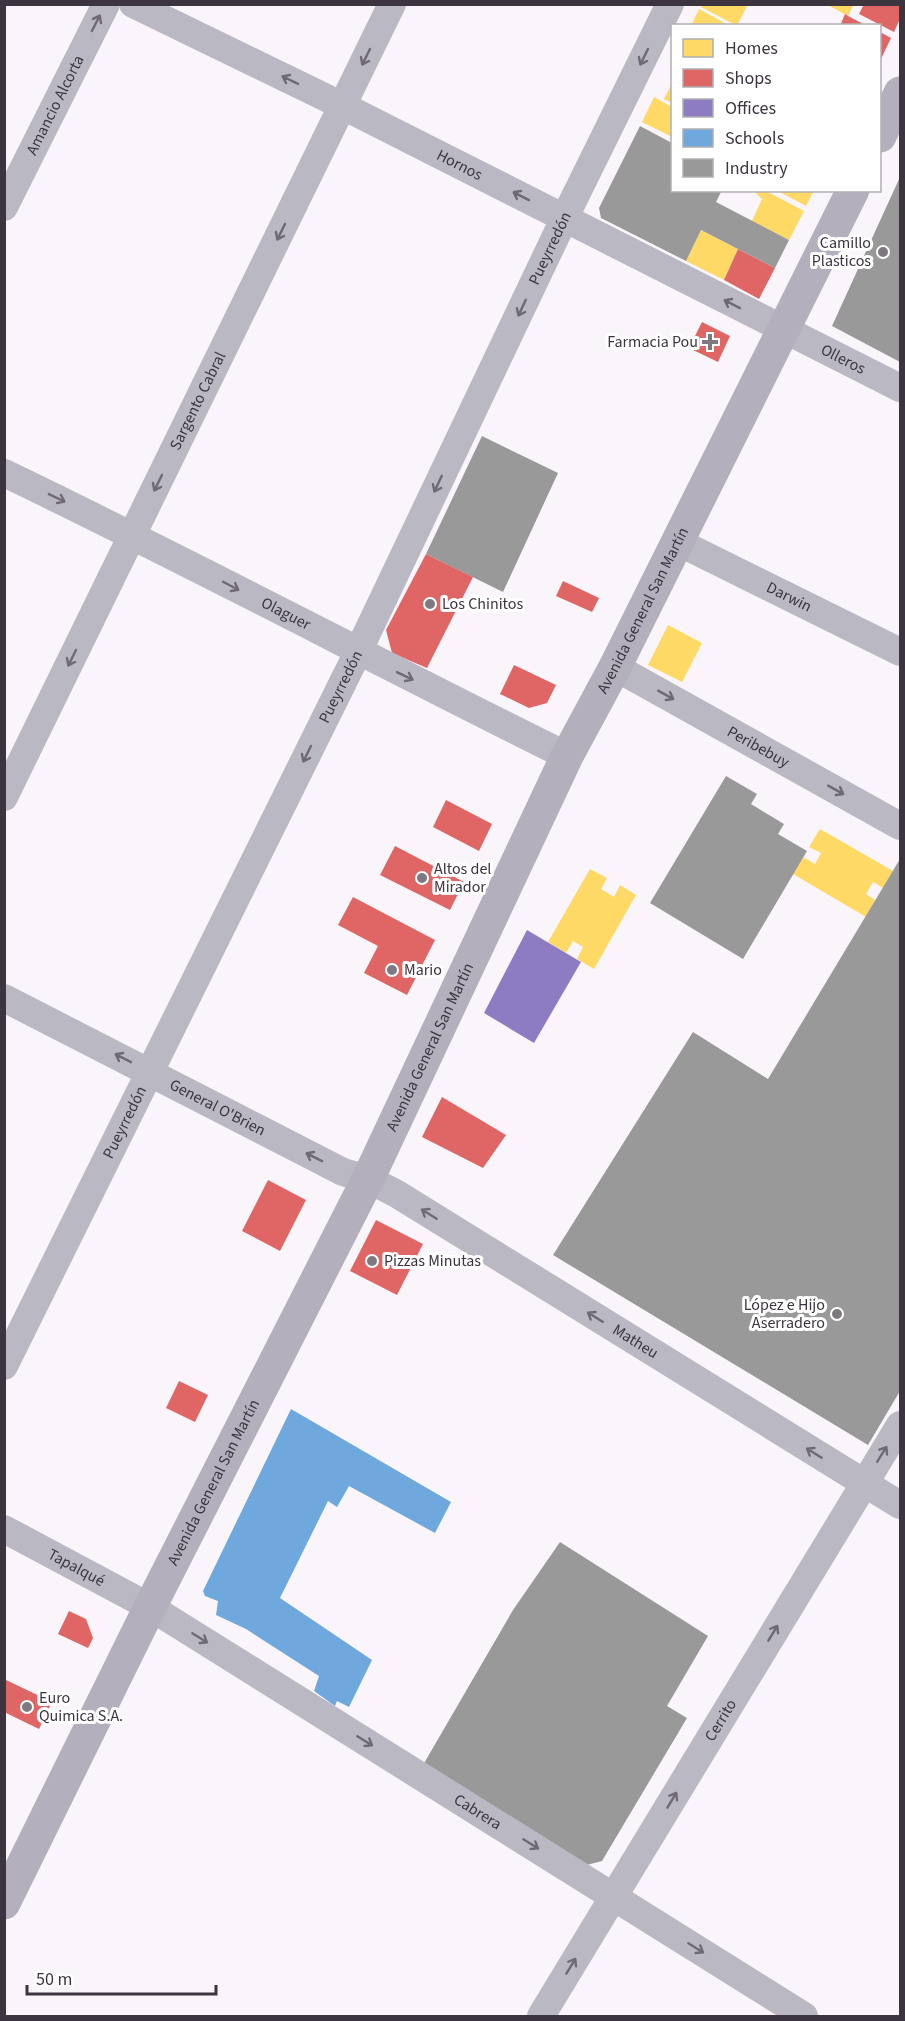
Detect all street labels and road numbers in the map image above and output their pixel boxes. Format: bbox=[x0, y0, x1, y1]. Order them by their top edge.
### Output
street label: Amancio Alcorta bbox=[21, 51, 90, 159]
street label: Hornos bbox=[433, 144, 486, 186]
street label: Pueyrredón bbox=[523, 208, 577, 288]
street label: Olleros bbox=[817, 339, 870, 380]
street label: Sargento Cabral bbox=[164, 348, 231, 454]
street label: Avenida General San Martín bbox=[592, 523, 694, 698]
street label: Darwin bbox=[763, 577, 815, 618]
street label: Olaguer bbox=[257, 592, 315, 636]
street label: Pueyrredón bbox=[313, 647, 368, 727]
street label: Peribebuy bbox=[723, 721, 794, 773]
street label: Avenida General San Martín bbox=[381, 959, 479, 1135]
street label: General O'Brien bbox=[166, 1074, 269, 1141]
street label: Pueyrredón bbox=[98, 1082, 152, 1162]
street label: Matheu bbox=[608, 1319, 663, 1364]
street label: Avenida General San Martín bbox=[162, 1395, 265, 1569]
street label: Tapalqué bbox=[44, 1543, 109, 1592]
street label: Cerrito bbox=[699, 1695, 742, 1746]
street label: Cabrera bbox=[450, 1789, 506, 1835]

